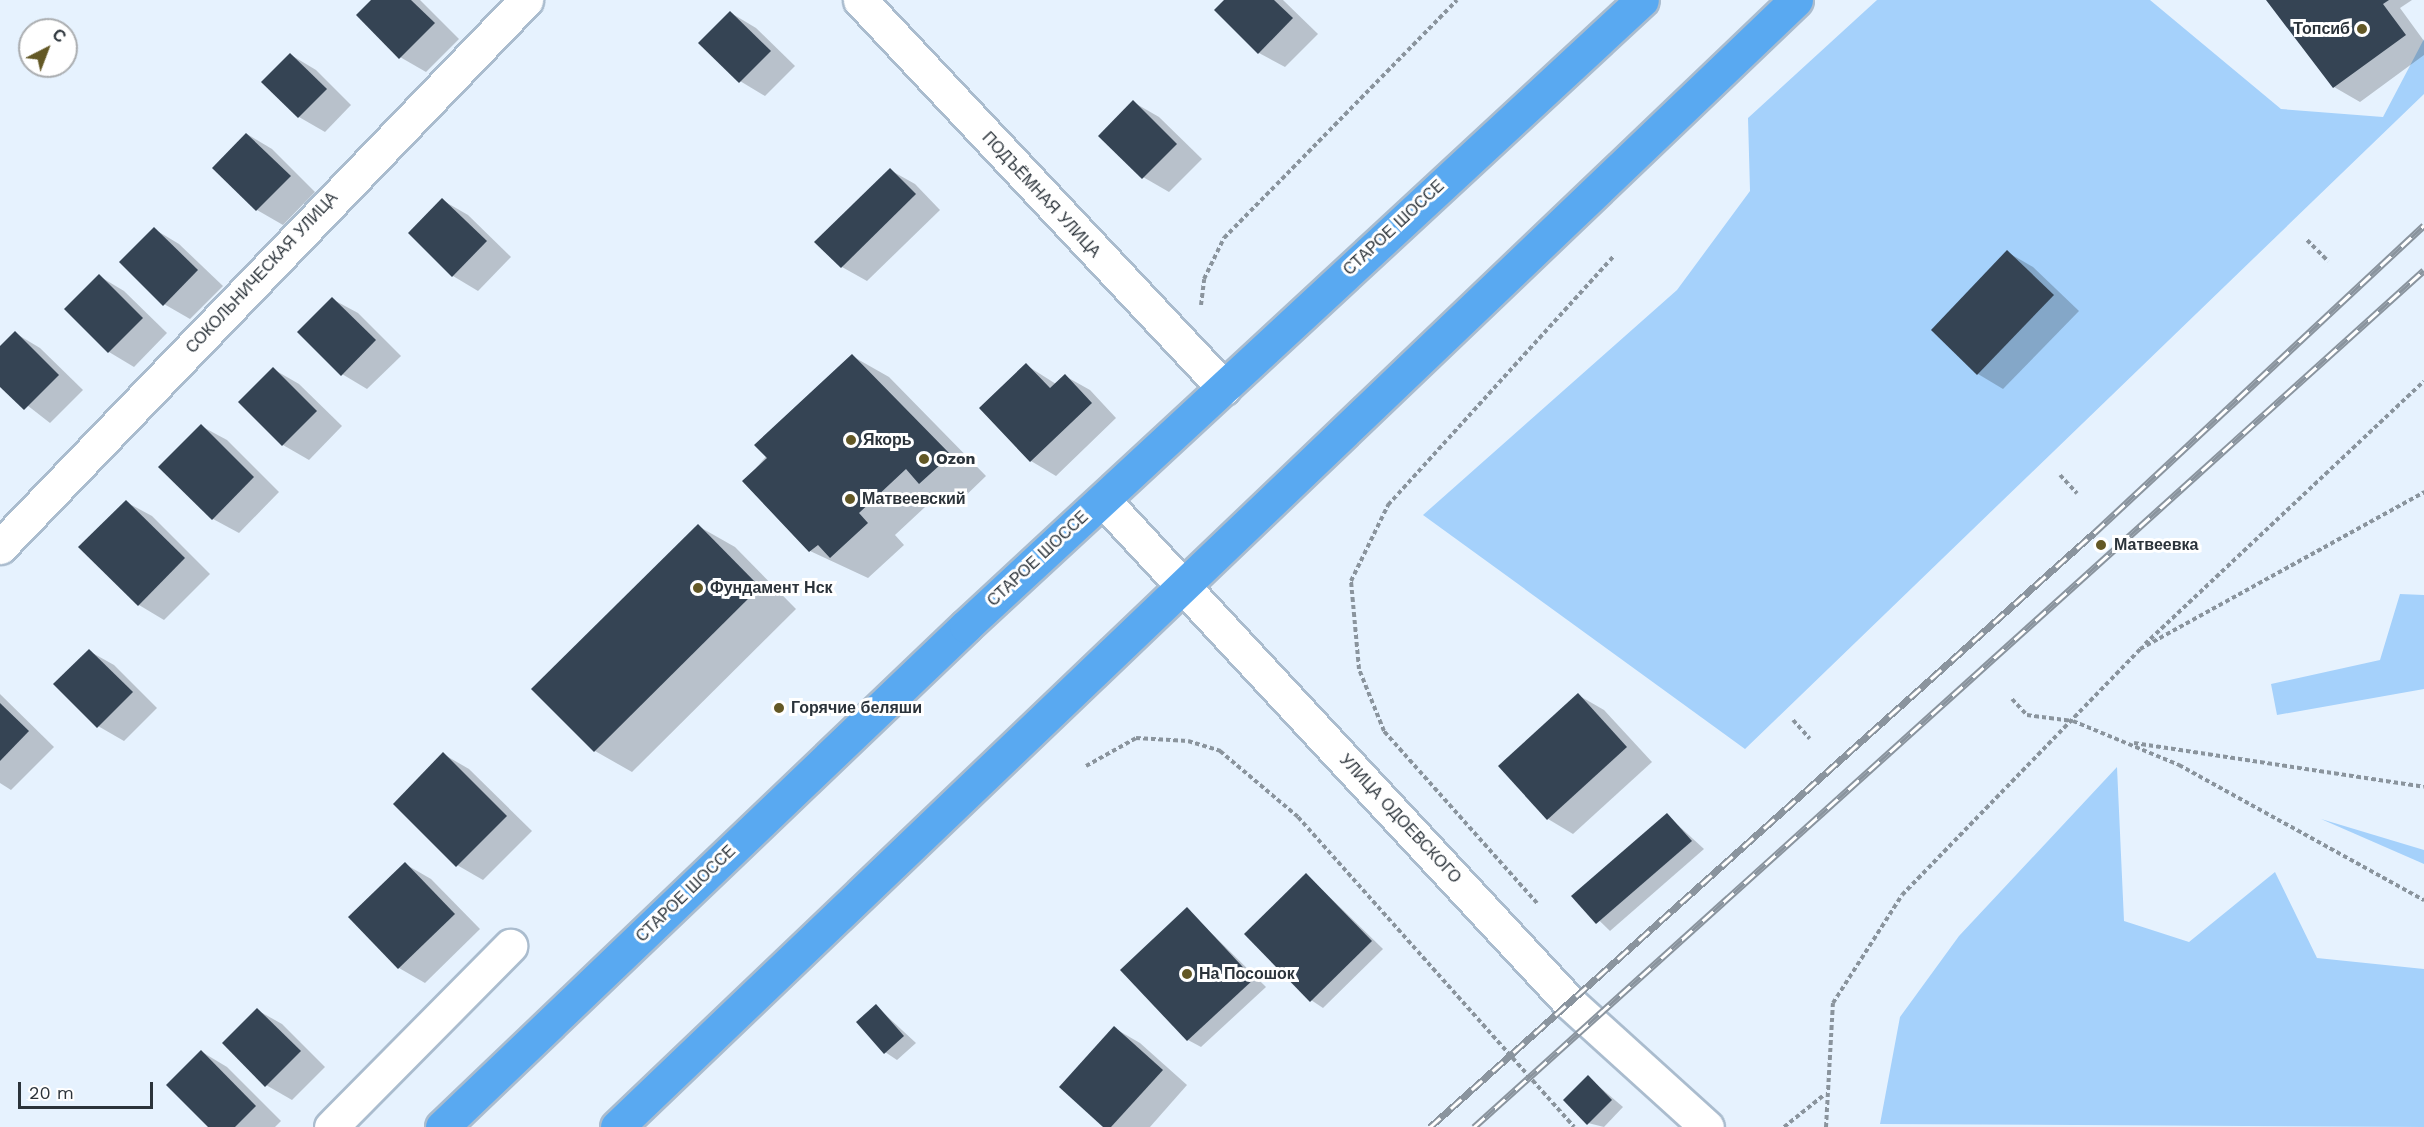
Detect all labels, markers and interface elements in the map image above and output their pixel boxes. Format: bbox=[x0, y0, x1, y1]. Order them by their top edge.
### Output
north arrow bbox=[18, 18, 78, 78]
place label: Топсиб bbox=[2293, 19, 2350, 39]
marker: Топсиб bbox=[2355, 22, 2369, 36]
text: С bbox=[48, 25, 70, 47]
street label: ПОДЪЁМНАЯ УЛИЦА bbox=[978, 128, 1104, 262]
street label: СТАРОЕ ШОССЕ bbox=[1340, 176, 1448, 280]
street label: СОКОЛЬНИЧЕСКАЯ УЛИЦА bbox=[182, 189, 342, 357]
place label: Якорь bbox=[863, 430, 912, 450]
marker: Якорь bbox=[844, 433, 858, 447]
place label: Ozon bbox=[936, 449, 975, 469]
marker: Ozon bbox=[917, 452, 931, 466]
place label: Матвеевский bbox=[862, 489, 966, 509]
marker: Матвеевский bbox=[843, 492, 857, 506]
street label: СТАРОЕ ШОССЕ bbox=[984, 507, 1092, 611]
place label: Матвеевка bbox=[2114, 535, 2198, 555]
marker: Матвеевка bbox=[2092, 536, 2110, 554]
place label: Фундамент Нск bbox=[710, 578, 833, 598]
marker: Фундамент Нск bbox=[691, 581, 705, 595]
place label: Горячие беляши bbox=[791, 698, 922, 718]
marker: Горячие беляши bbox=[772, 701, 786, 715]
street label: УЛИЦА ОДОЕВСКОГО bbox=[1335, 751, 1465, 887]
street label: СТАРОЕ ШОССЕ bbox=[632, 842, 740, 946]
place label: На Посошок bbox=[1199, 964, 1295, 984]
marker: На Посошок bbox=[1180, 967, 1194, 981]
scale bar bbox=[21, 1070, 156, 1108]
text: 20 m bbox=[29, 1082, 74, 1103]

